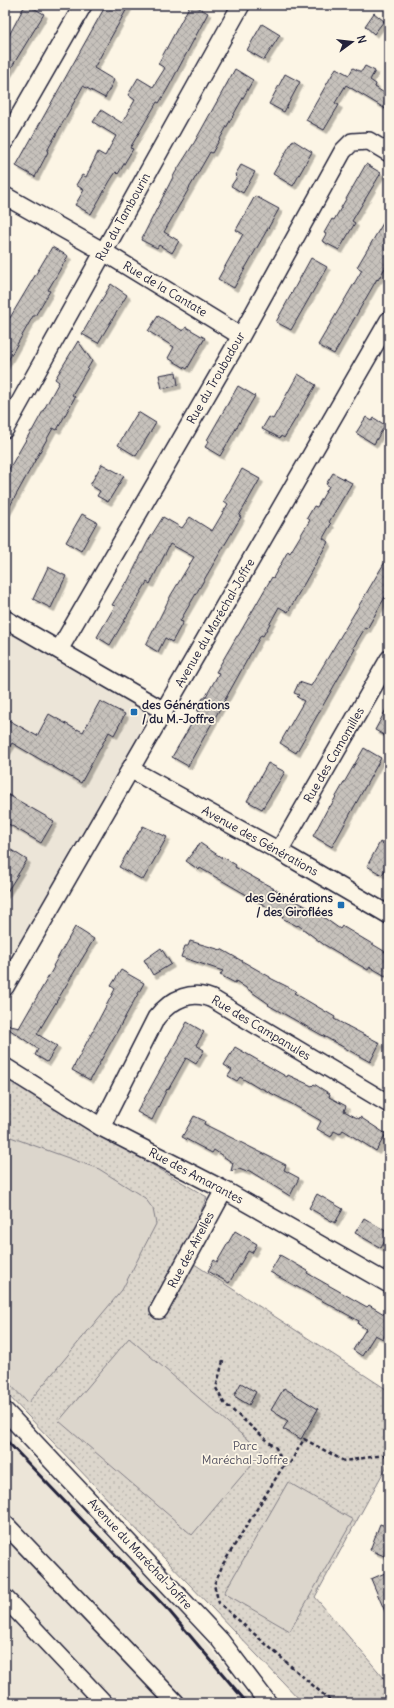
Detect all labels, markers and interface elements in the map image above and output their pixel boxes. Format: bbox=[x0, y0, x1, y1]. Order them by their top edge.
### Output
north arrow bbox=[332, 22, 372, 62]
text: N bbox=[354, 34, 369, 45]
street label: Rue du Tambourin bbox=[92, 170, 153, 263]
street label: Rue de la Cantate bbox=[121, 258, 210, 320]
street label: Rue du Troubadour bbox=[183, 329, 248, 426]
street label: Avenue du Maréchal-Joffre bbox=[172, 556, 258, 690]
place label: des Générations / du M.-Joffre bbox=[142, 697, 230, 726]
street label: Rue des Camomilles bbox=[300, 704, 367, 805]
marker: des Générations / du M.-Joffre bbox=[129, 707, 139, 717]
street label: Avenue des Générations bbox=[199, 802, 321, 879]
place label: des Générations / des Giroflées bbox=[245, 890, 334, 919]
marker: des Générations / des Giroflées bbox=[336, 900, 346, 910]
street label: Rue des Campanules bbox=[209, 992, 314, 1063]
street label: Rue des Amarantes bbox=[146, 1144, 246, 1207]
street label: Rue des Airelles bbox=[164, 1209, 217, 1291]
park label: Parc Maréchal-Joffre bbox=[202, 1438, 288, 1467]
street label: Avenue du Maréchal-Joffre bbox=[85, 1495, 196, 1612]

